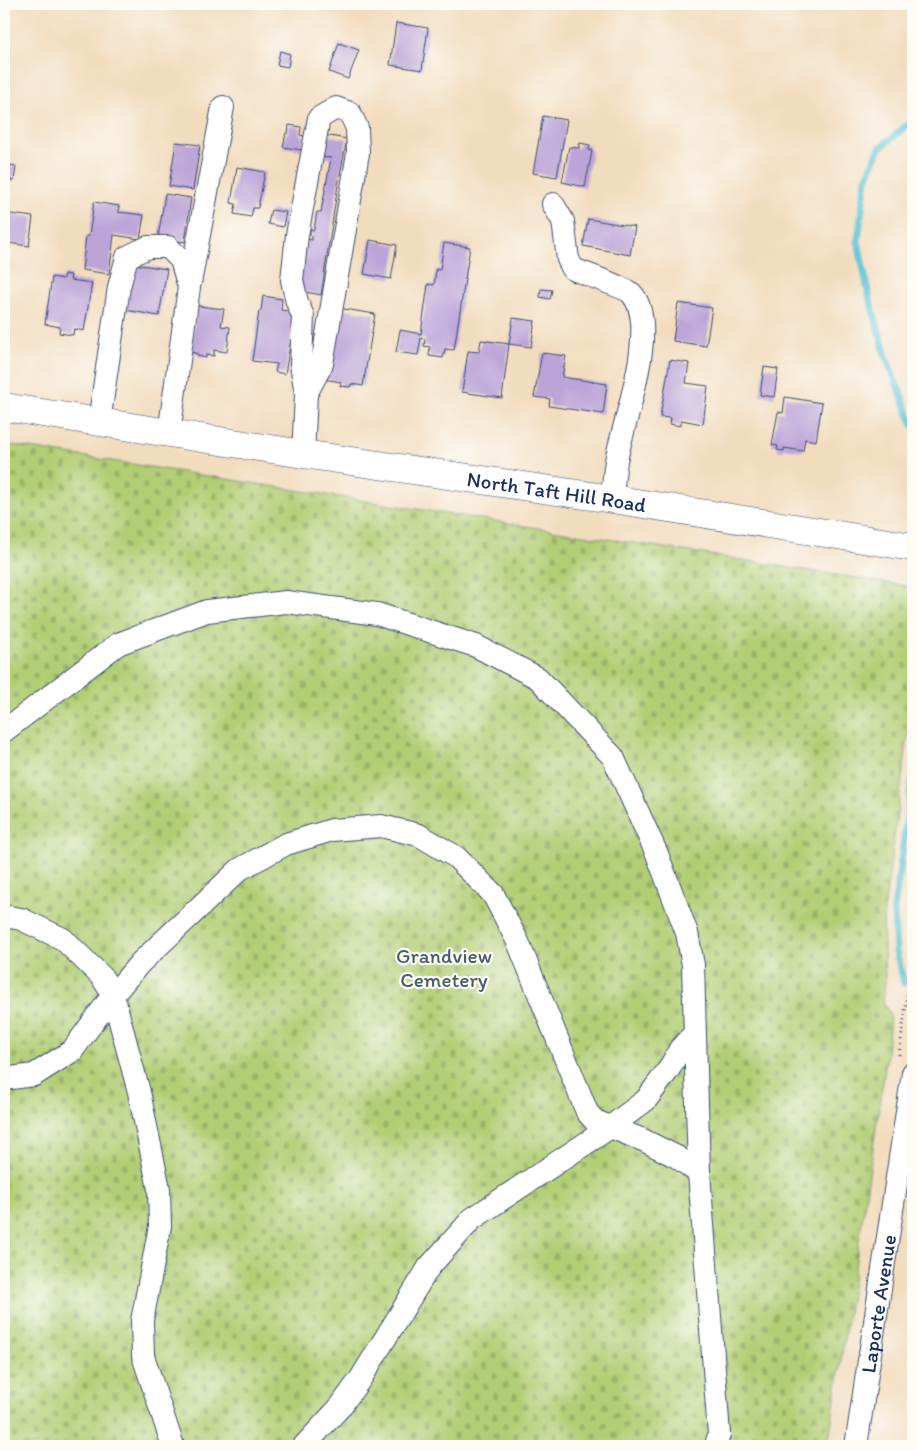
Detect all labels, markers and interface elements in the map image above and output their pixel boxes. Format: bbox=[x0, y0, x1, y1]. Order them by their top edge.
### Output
street label: North Taft Hill Road bbox=[465, 466, 649, 517]
park label: Grandview Cemetery bbox=[396, 943, 492, 992]
street label: Laporte Avenue bbox=[855, 1233, 901, 1375]

